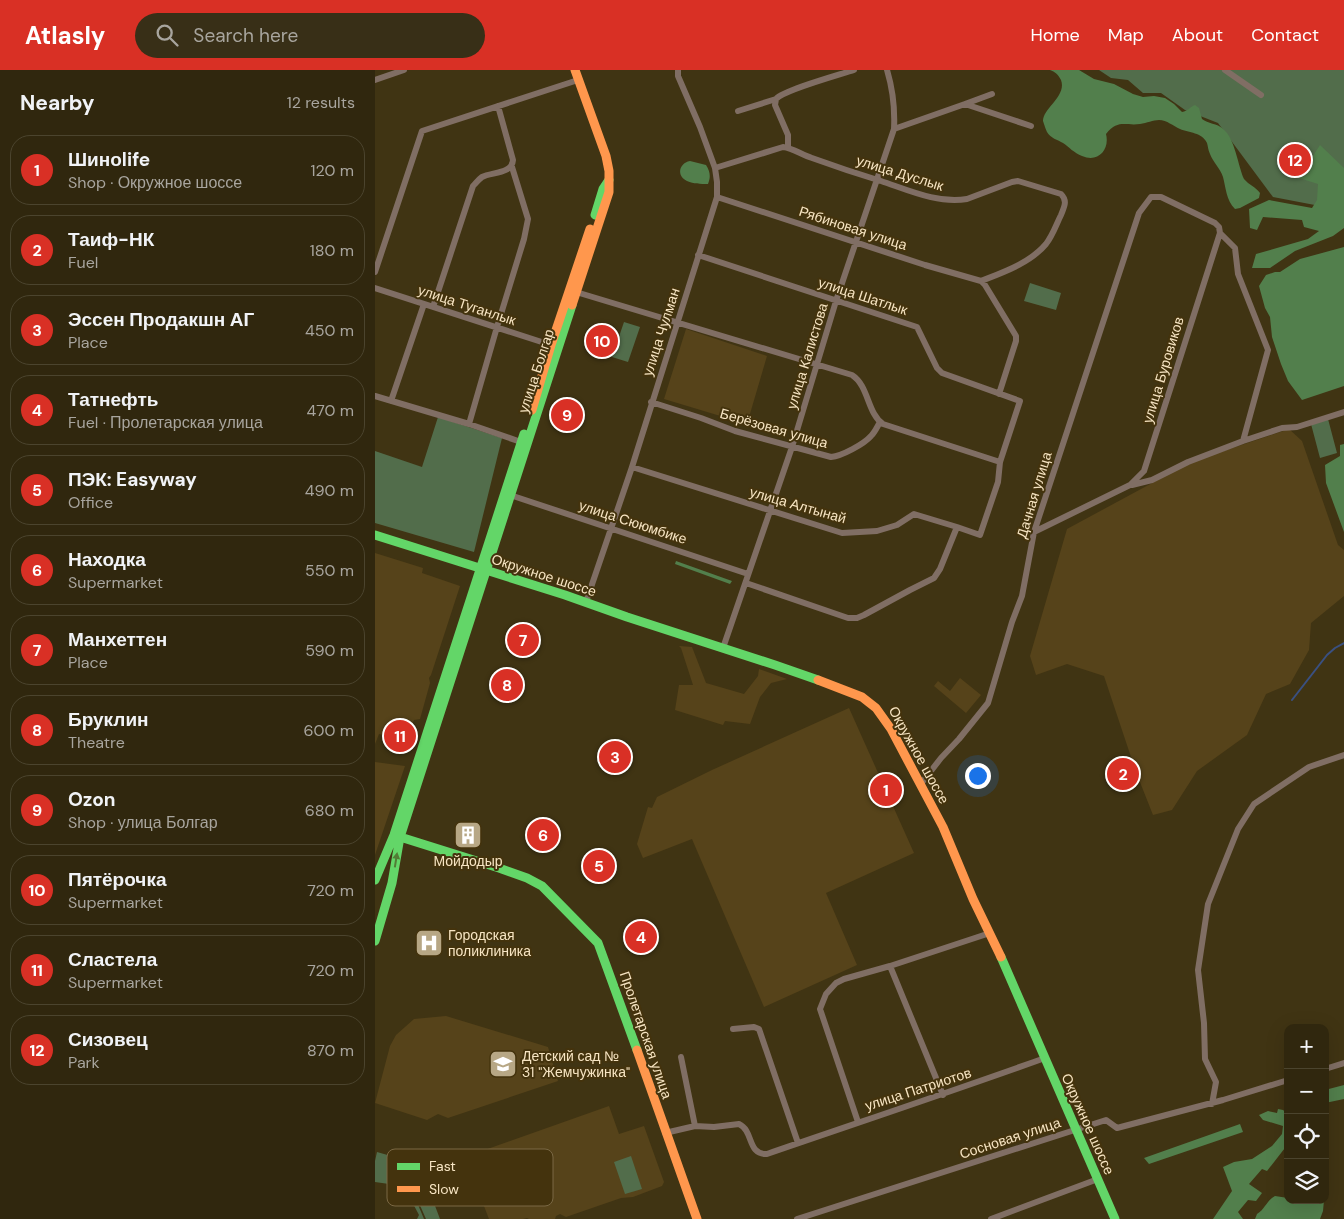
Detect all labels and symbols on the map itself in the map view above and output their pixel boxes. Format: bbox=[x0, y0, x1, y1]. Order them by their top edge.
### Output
pin: 12 bbox=[1279, 141, 1311, 179]
street label: улица Дуслык bbox=[854, 151, 947, 195]
street label: Рябиновая улица bbox=[797, 202, 910, 254]
street label: улица Шатлык bbox=[816, 273, 911, 319]
street label: улица Туганлык bbox=[416, 281, 519, 330]
street label: улица Чулман bbox=[638, 286, 684, 378]
street label: улица Калистова bbox=[782, 300, 832, 411]
street label: улица Буровиков bbox=[1138, 315, 1188, 425]
pin: 10 bbox=[586, 322, 618, 360]
street label: улица Болгар bbox=[514, 326, 558, 415]
pin: 9 bbox=[551, 396, 583, 434]
street label: Берёзовая улица bbox=[718, 404, 830, 452]
street label: Дачная улица bbox=[1012, 449, 1056, 540]
street label: улица Алтынай bbox=[748, 483, 848, 527]
street label: улица Сююмбике bbox=[577, 496, 689, 548]
street label: Окружное шоссе bbox=[489, 550, 599, 600]
pin: 7 bbox=[507, 621, 539, 659]
pin: 8 bbox=[491, 666, 523, 704]
street label: Окружное шоссе bbox=[885, 703, 953, 807]
pin: 11 bbox=[384, 717, 416, 755]
pin: 3 bbox=[599, 738, 631, 776]
pin: 2 bbox=[1107, 755, 1139, 793]
your location bbox=[965, 763, 991, 789]
pin: 1 bbox=[870, 771, 902, 809]
pin: 6 bbox=[527, 816, 559, 854]
building icon: Мойдодыр bbox=[453, 820, 483, 850]
pin: 5 bbox=[583, 847, 615, 885]
one-way arrow bbox=[393, 852, 401, 868]
place label: Мойдодыр bbox=[433, 852, 503, 870]
pin: 4 bbox=[625, 918, 657, 956]
place label: Городская поликлиника bbox=[448, 926, 531, 960]
hospital icon: Городская поликлиника bbox=[414, 928, 444, 958]
street label: Пролетарская улица bbox=[616, 969, 676, 1101]
place label: Детский сад № 31 "Жемчужинка" bbox=[522, 1047, 630, 1081]
school or university icon: Детский сад № 31 "Жемчужинка" bbox=[488, 1049, 518, 1079]
street label: улица Патриотов bbox=[863, 1063, 973, 1115]
street label: Окружное шоссе bbox=[1058, 1071, 1118, 1178]
street label: Сосновая улица bbox=[957, 1113, 1063, 1163]
legend bbox=[387, 1149, 553, 1206]
text: Fast bbox=[429, 1157, 456, 1175]
text: Slow bbox=[429, 1180, 459, 1198]

